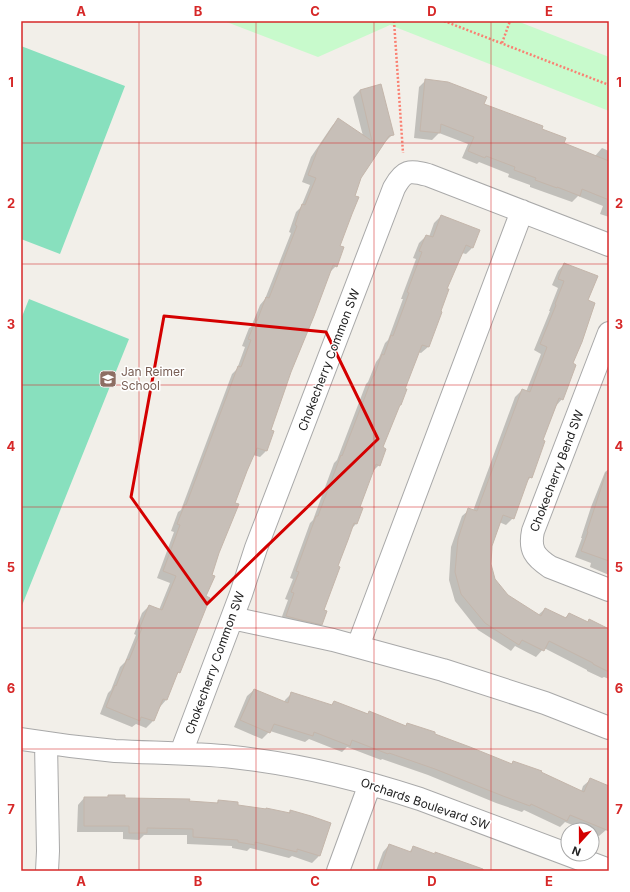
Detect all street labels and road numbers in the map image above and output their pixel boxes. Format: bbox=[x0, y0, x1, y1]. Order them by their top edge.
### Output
street label: Chokecherry Common SW bbox=[294, 286, 363, 433]
street label: Chokecherry Bend SW bbox=[526, 408, 587, 534]
street label: Chokecherry Common SW bbox=[182, 589, 247, 736]
street label: Orchards Boulevard SW bbox=[359, 774, 492, 833]

